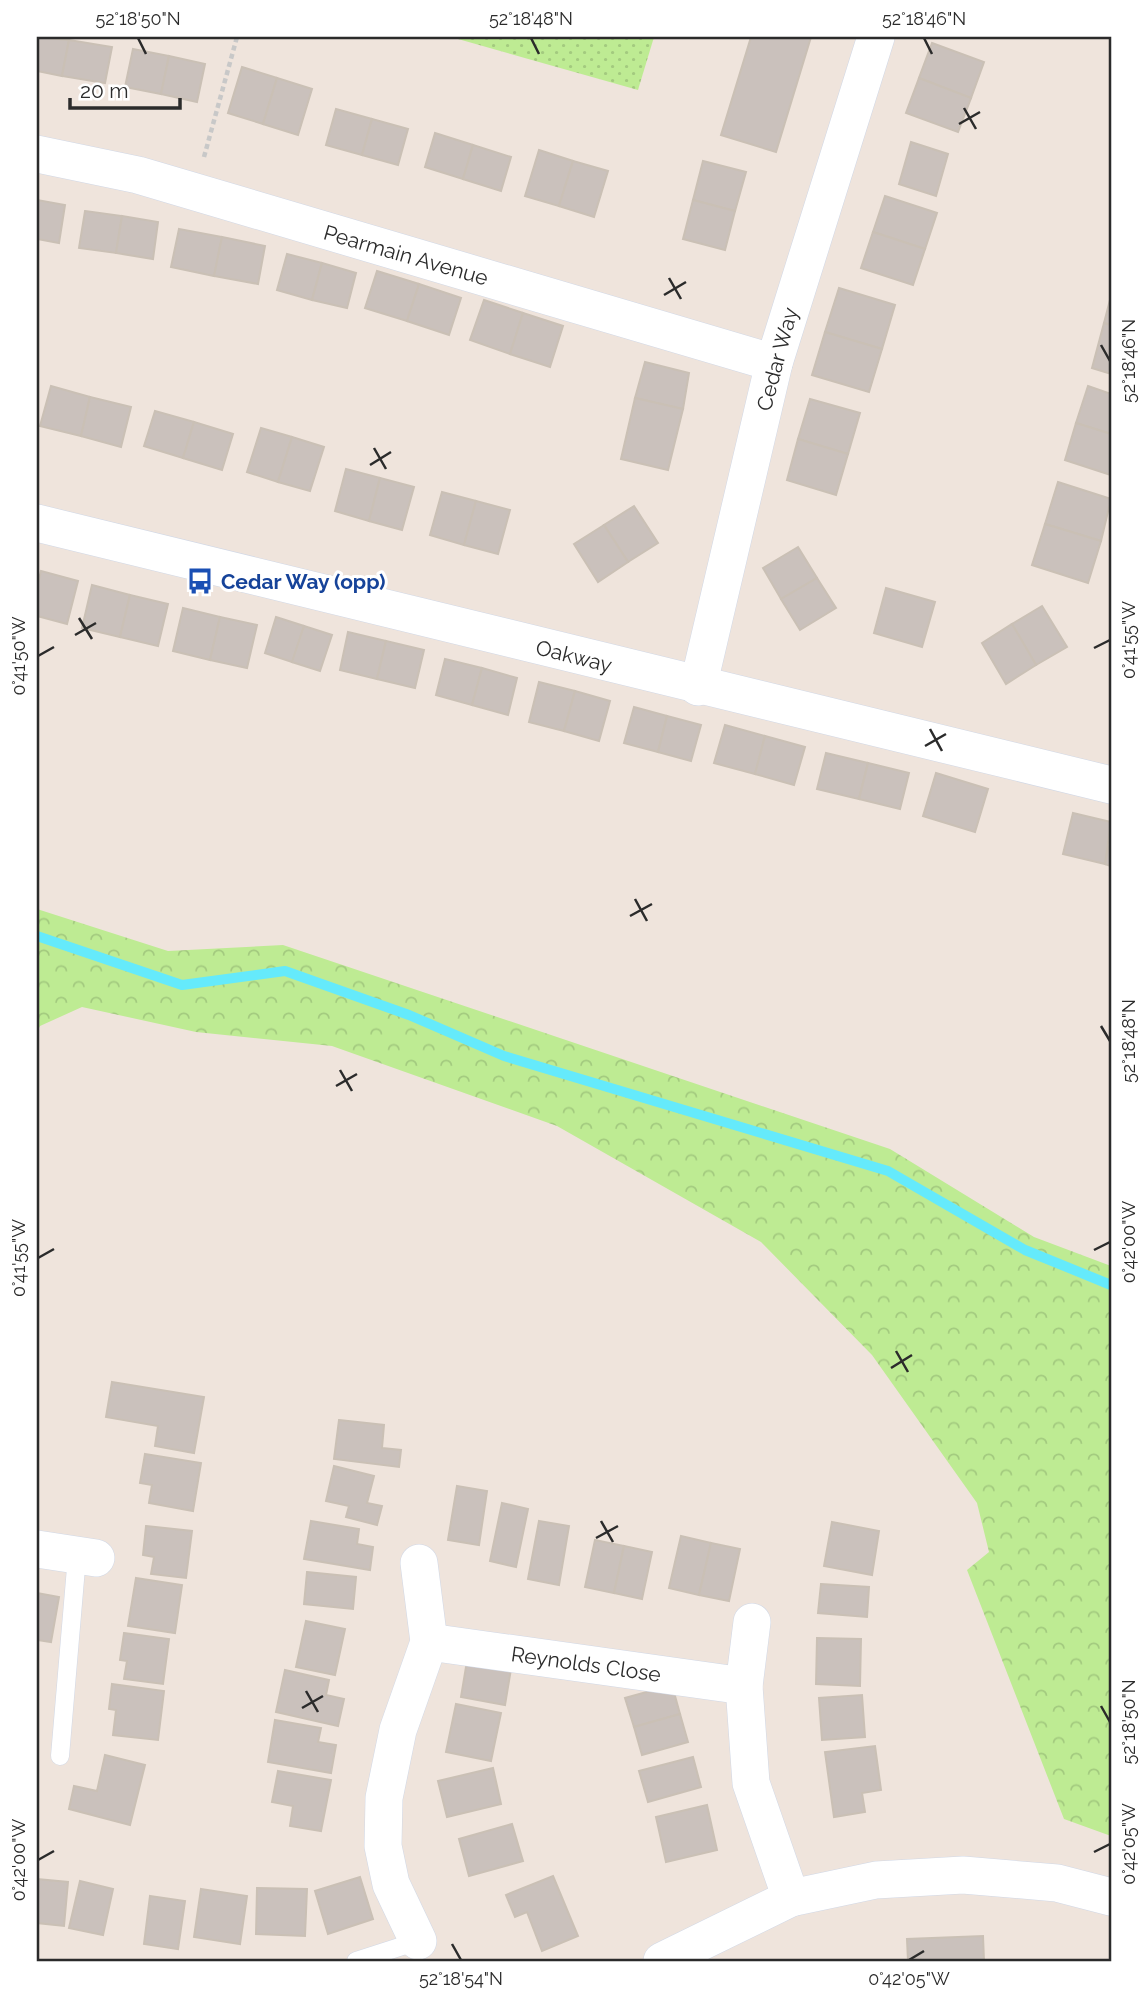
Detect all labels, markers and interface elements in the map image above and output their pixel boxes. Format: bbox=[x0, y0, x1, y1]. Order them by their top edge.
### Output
text: 52°18'50"N bbox=[95, 8, 181, 29]
text: 52°18'48"N bbox=[489, 8, 573, 29]
text: 52°18'46"N bbox=[882, 8, 966, 29]
scale bar bbox=[70, 66, 180, 110]
text: 20 m bbox=[80, 78, 128, 103]
street label: Pearmain Avenue bbox=[321, 220, 491, 290]
street label: Cedar Way bbox=[751, 305, 803, 413]
text: 52°18'46"N bbox=[1118, 319, 1139, 403]
bus stop icon: Cedar Way (opp) bbox=[185, 566, 215, 596]
place label: Cedar Way (opp) bbox=[221, 569, 386, 594]
text: 0°41'55"W bbox=[1118, 601, 1139, 679]
text: 0°41'50"W bbox=[8, 616, 29, 696]
street label: Oakway bbox=[533, 634, 615, 678]
text: 52°18'48"N bbox=[1118, 999, 1139, 1083]
text: 0°42'00"W bbox=[1118, 1201, 1139, 1283]
text: 0°41'55"W bbox=[8, 1219, 29, 1297]
street label: Reynolds Close bbox=[510, 1641, 662, 1687]
text: 52°18'50"N bbox=[1118, 1679, 1139, 1765]
text: 0°42'05"W bbox=[1118, 1803, 1139, 1885]
text: 0°42'00"W bbox=[8, 1819, 29, 1901]
text: 52°18'54"N bbox=[419, 1968, 503, 1989]
text: 0°42'05"W bbox=[868, 1968, 950, 1989]

